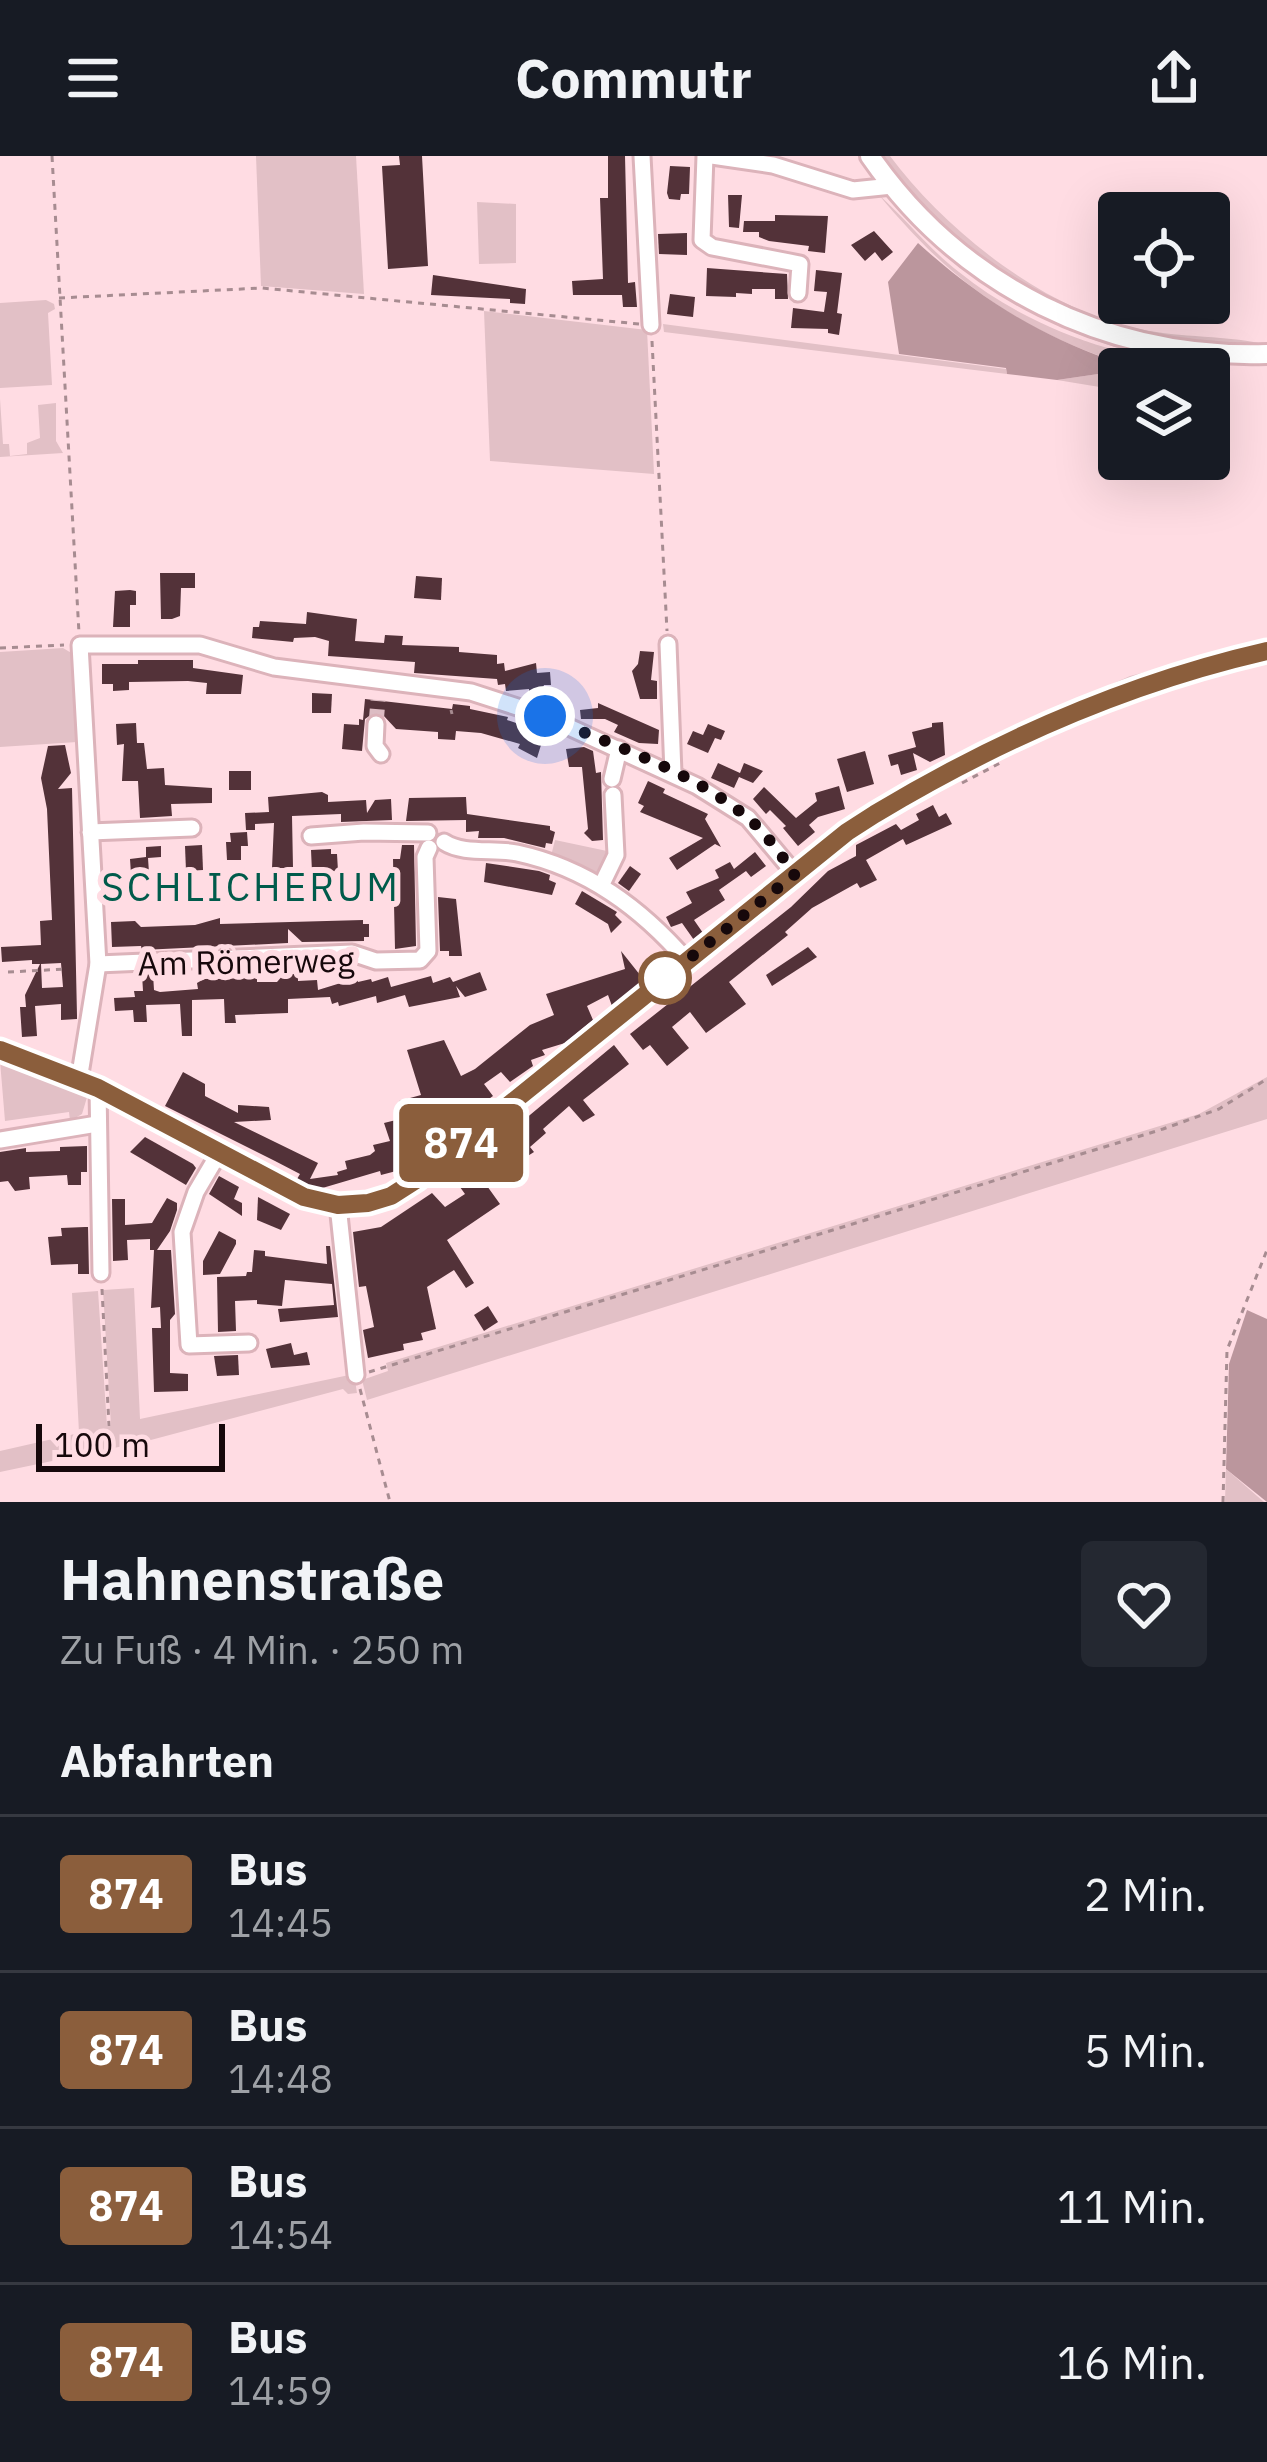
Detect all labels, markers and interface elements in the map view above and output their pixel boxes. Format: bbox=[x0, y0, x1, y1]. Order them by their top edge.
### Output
text: Commutr bbox=[515, 43, 752, 113]
icon: menu bbox=[60, 45, 126, 111]
icon: share bbox=[1141, 45, 1207, 111]
map controls bbox=[1098, 192, 1230, 480]
button: locate bbox=[1098, 192, 1230, 324]
button: layers bbox=[1098, 348, 1230, 480]
your location bbox=[515, 686, 575, 746]
district label: SCHLICHERUM bbox=[101, 861, 401, 912]
street label: Am Römerweg bbox=[137, 938, 355, 984]
unlabelled marker bbox=[640, 953, 690, 1003]
line badge: 874 bbox=[392, 1104, 530, 1182]
text: 874 bbox=[423, 1115, 499, 1170]
scale bar bbox=[36, 1418, 225, 1471]
text: 100 m bbox=[54, 1423, 150, 1466]
button: heart bbox=[1081, 1541, 1207, 1667]
text: Hahnenstraße bbox=[60, 1542, 444, 1616]
text: Zu Fuß · 4 Min. · 250 m bbox=[60, 1624, 464, 1675]
text: Abfahrten bbox=[60, 1731, 274, 1789]
text: Bus bbox=[228, 1839, 308, 1897]
text: 2 Min. bbox=[1084, 1865, 1207, 1923]
text: 874 bbox=[88, 1866, 164, 1921]
text: 14:45 bbox=[228, 1897, 333, 1948]
text: Bus bbox=[228, 1995, 308, 2053]
text: 5 Min. bbox=[1084, 2021, 1207, 2079]
text: 874 bbox=[88, 2022, 164, 2077]
text: 14:48 bbox=[228, 2053, 333, 2104]
text: Bus bbox=[228, 2151, 308, 2209]
text: 11 Min. bbox=[1057, 2177, 1207, 2235]
text: 874 bbox=[88, 2178, 164, 2233]
text: 14:54 bbox=[228, 2209, 333, 2260]
text: Bus bbox=[228, 2307, 308, 2365]
text: 16 Min. bbox=[1057, 2333, 1207, 2391]
text: 874 bbox=[88, 2334, 164, 2389]
text: 14:59 bbox=[228, 2365, 333, 2416]

